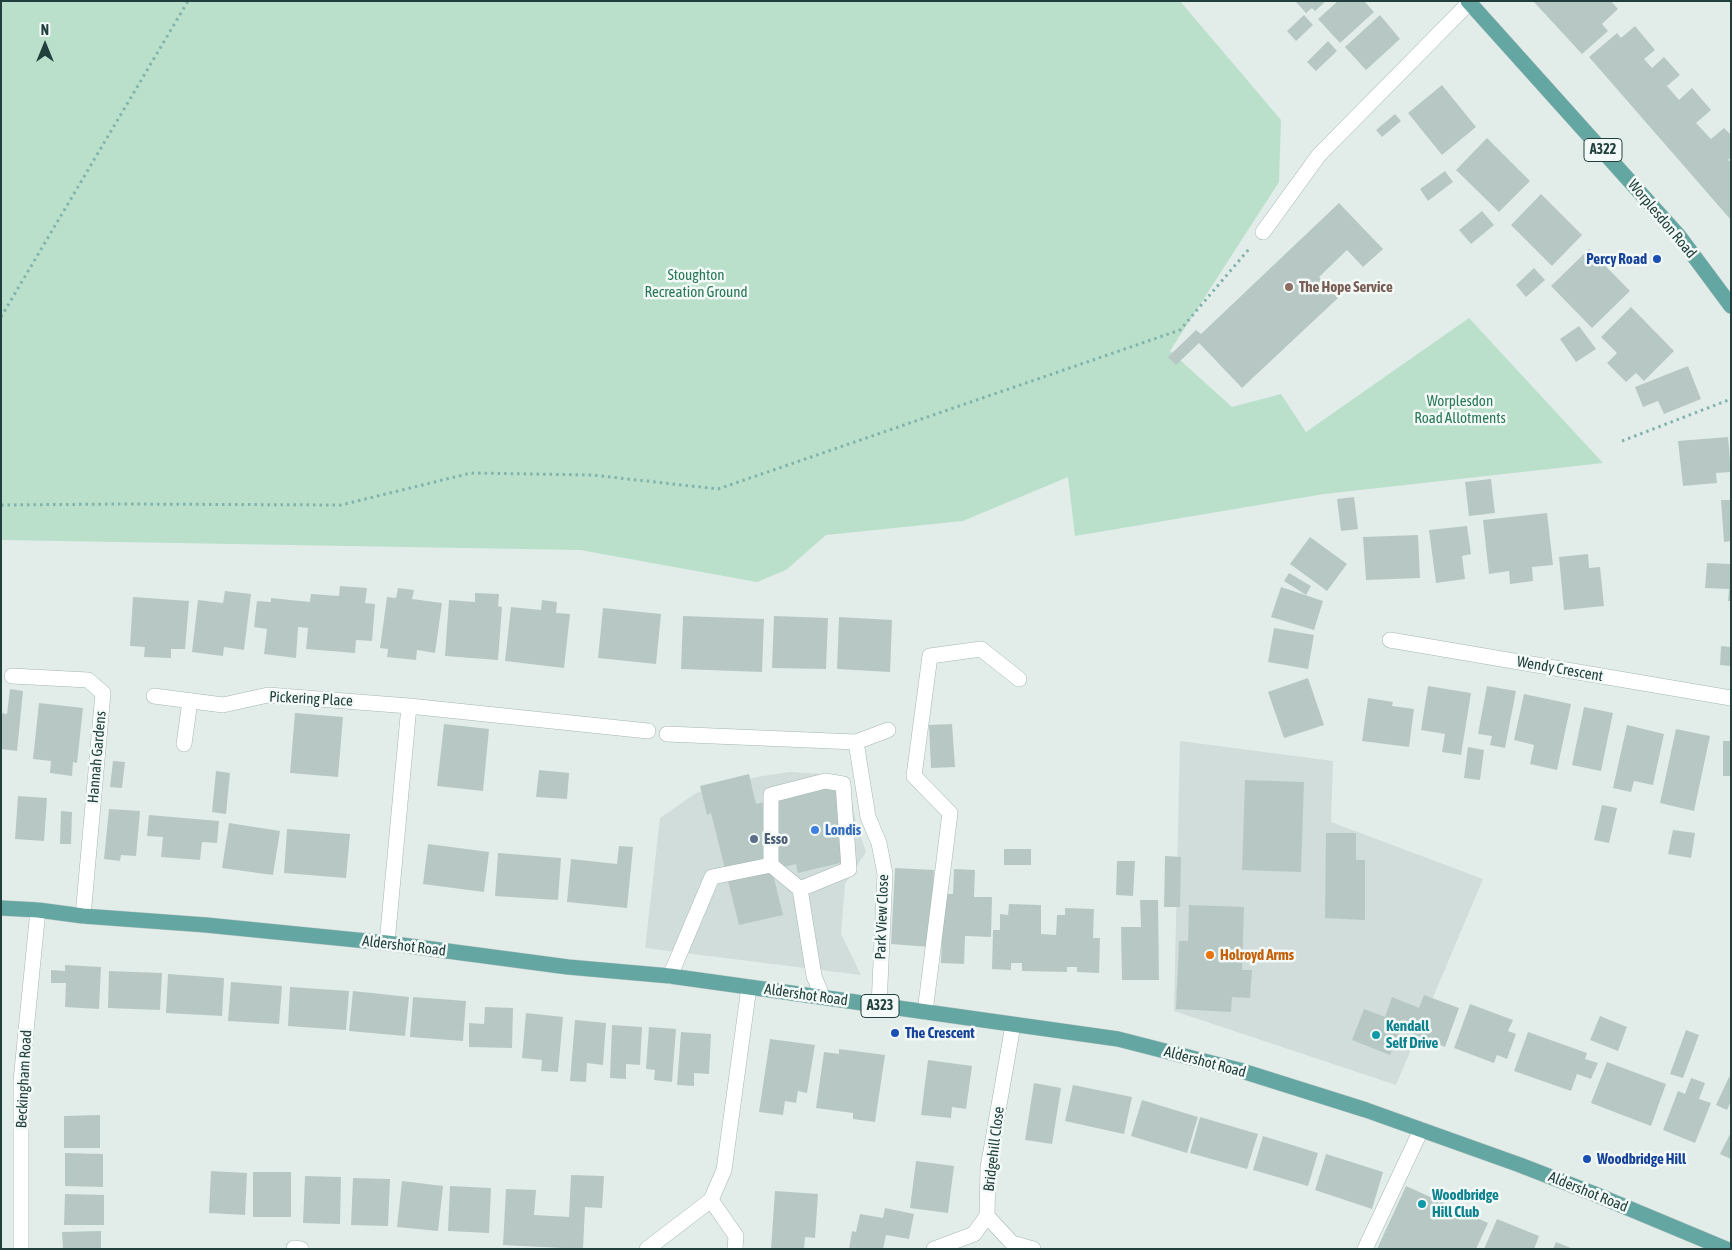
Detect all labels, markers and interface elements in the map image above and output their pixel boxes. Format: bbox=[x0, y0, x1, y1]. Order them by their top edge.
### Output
north arrow bbox=[20, 20, 70, 70]
text: N bbox=[41, 22, 49, 38]
road number: A322 bbox=[1584, 138, 1622, 162]
street label: Worplesdon Road bbox=[1624, 176, 1700, 262]
place label: Percy Road bbox=[1586, 250, 1647, 268]
marker: Percy Road bbox=[1651, 253, 1663, 265]
park label: Stoughton Recreation Ground bbox=[644, 266, 748, 301]
place label: The Hope Service bbox=[1299, 278, 1393, 296]
marker: The Hope Service bbox=[1283, 281, 1295, 293]
park label: Worplesdon Road Allotments bbox=[1414, 392, 1506, 427]
street label: Wendy Crescent bbox=[1516, 653, 1604, 685]
street label: Pickering Place bbox=[269, 688, 353, 710]
street label: Hannah Gardens bbox=[84, 710, 110, 804]
place label: Londis bbox=[825, 821, 861, 839]
marker: Londis bbox=[809, 824, 821, 836]
place label: Esso bbox=[764, 830, 788, 848]
marker: Esso bbox=[748, 833, 760, 845]
street label: Park View Close bbox=[872, 874, 892, 960]
street label: Aldershot Road bbox=[361, 932, 447, 960]
place label: Holroyd Arms bbox=[1220, 946, 1294, 964]
marker: Holroyd Arms bbox=[1204, 949, 1216, 961]
street label: Aldershot Road bbox=[763, 980, 849, 1010]
road number: A323 bbox=[861, 994, 899, 1018]
place label: Kendall Self Drive bbox=[1386, 1017, 1438, 1052]
place label: The Crescent bbox=[905, 1024, 975, 1042]
marker: The Crescent bbox=[889, 1027, 901, 1039]
street label: Beckingham Road bbox=[12, 1029, 36, 1129]
marker: Kendall Self Drive bbox=[1370, 1029, 1382, 1041]
street label: Aldershot Road bbox=[1162, 1042, 1248, 1082]
street label: Bridgehill Close bbox=[980, 1105, 1008, 1193]
place label: Woodbridge Hill bbox=[1597, 1150, 1686, 1168]
marker: Woodbridge Hill bbox=[1581, 1153, 1593, 1165]
street label: Aldershot Road bbox=[1546, 1168, 1630, 1216]
place label: Woodbridge Hill Club bbox=[1432, 1186, 1499, 1221]
marker: Woodbridge Hill Club bbox=[1416, 1198, 1428, 1210]

